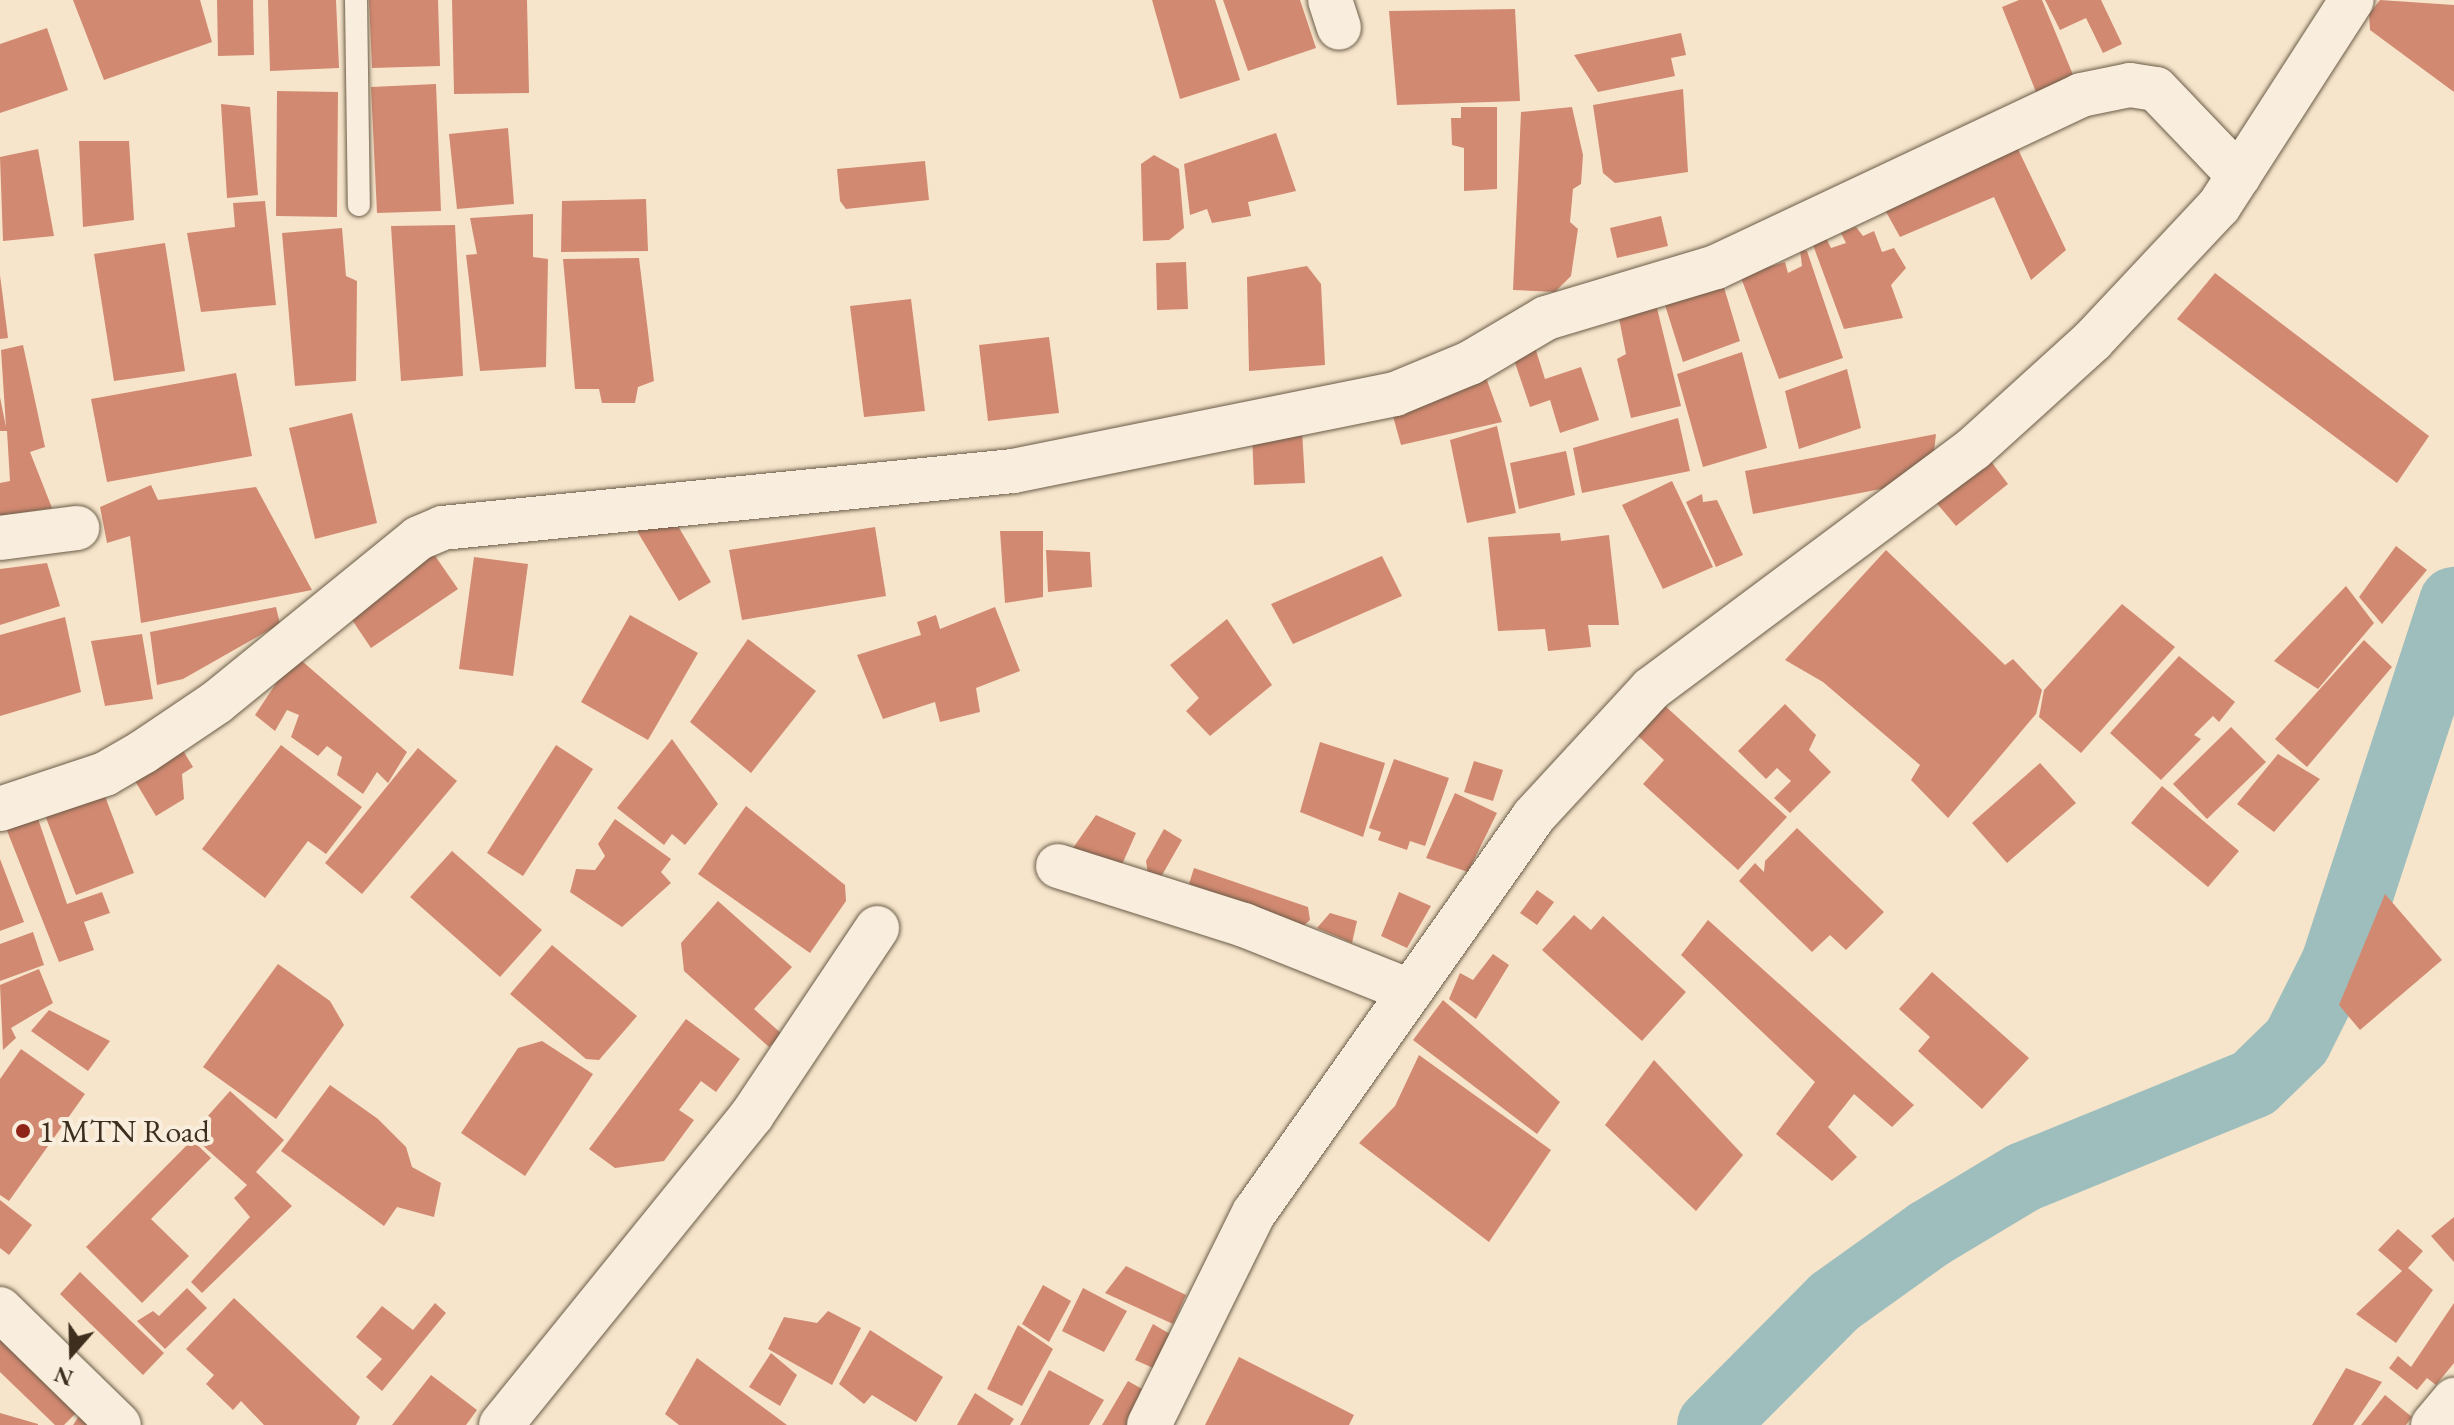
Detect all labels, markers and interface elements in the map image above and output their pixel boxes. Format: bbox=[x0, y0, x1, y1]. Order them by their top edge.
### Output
place label: 1 MTN Road bbox=[39, 1112, 210, 1150]
marker: 1 MTN Road bbox=[14, 1122, 32, 1140]
north arrow bbox=[32, 1313, 112, 1393]
text: N bbox=[50, 1359, 77, 1393]

